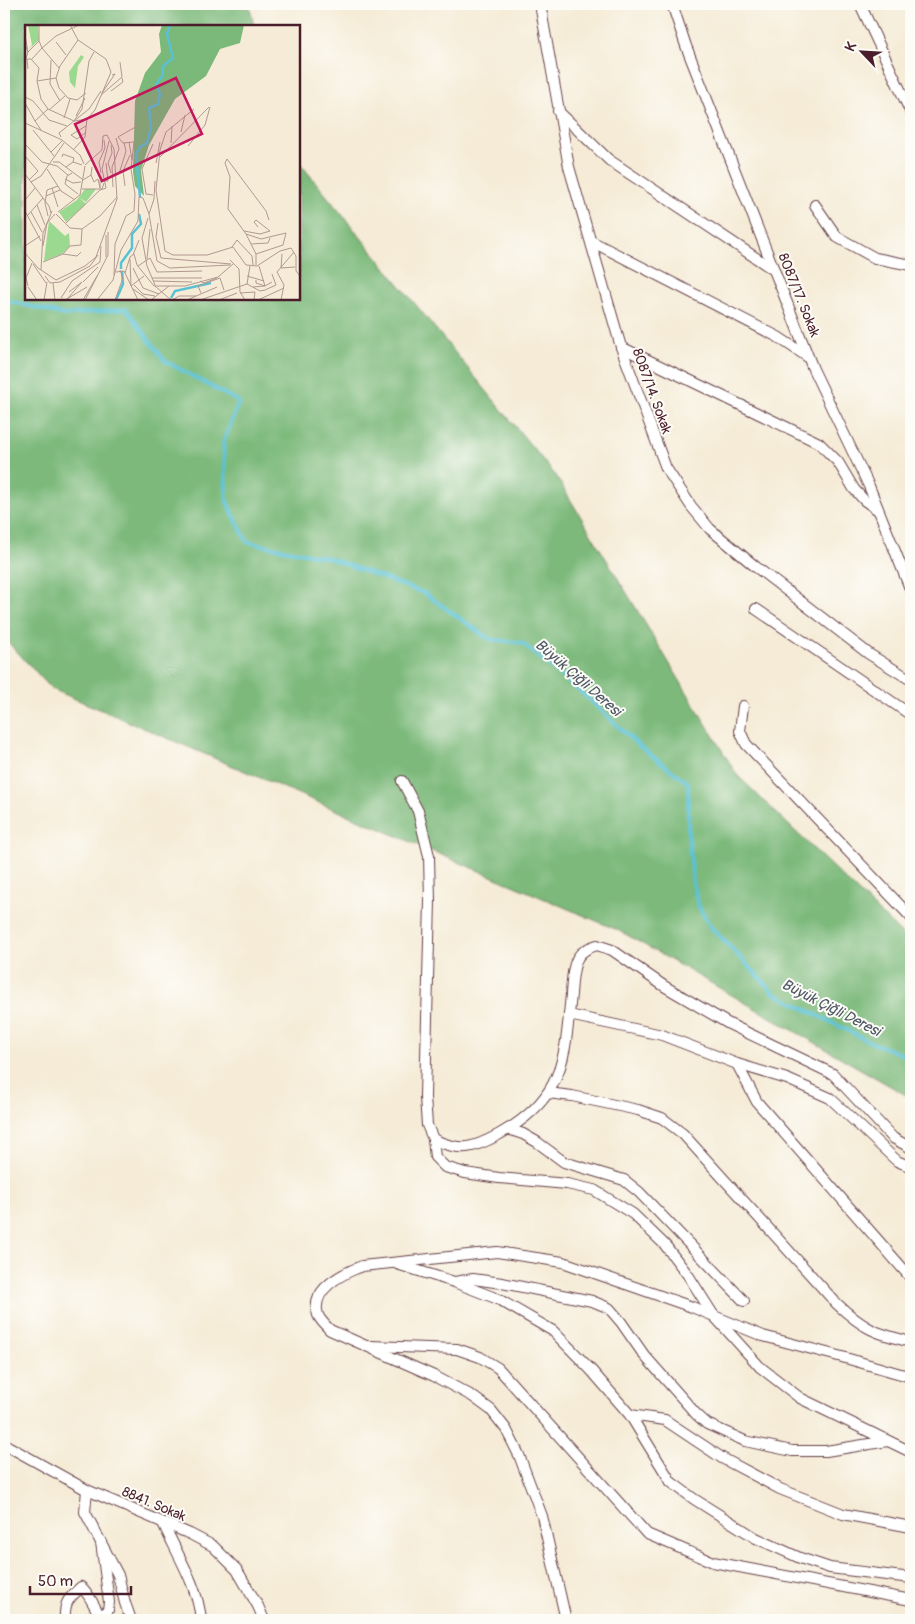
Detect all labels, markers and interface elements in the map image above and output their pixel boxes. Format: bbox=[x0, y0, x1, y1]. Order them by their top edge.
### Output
inset map bbox=[25, 25, 300, 300]
north arrow bbox=[838, 28, 888, 78]
text: K bbox=[841, 39, 860, 54]
street label: 8087/17. Sokak bbox=[774, 251, 824, 340]
street label: 8087/14. Sokak bbox=[629, 346, 675, 436]
water label: Büyük Çiğli Deresi bbox=[531, 635, 627, 722]
water label: Büyük Çiğli Deresi bbox=[779, 975, 885, 1042]
street label: 8841. Sokak bbox=[120, 1483, 189, 1525]
scale bar bbox=[30, 1564, 131, 1596]
text: 50 m bbox=[38, 1572, 73, 1591]

